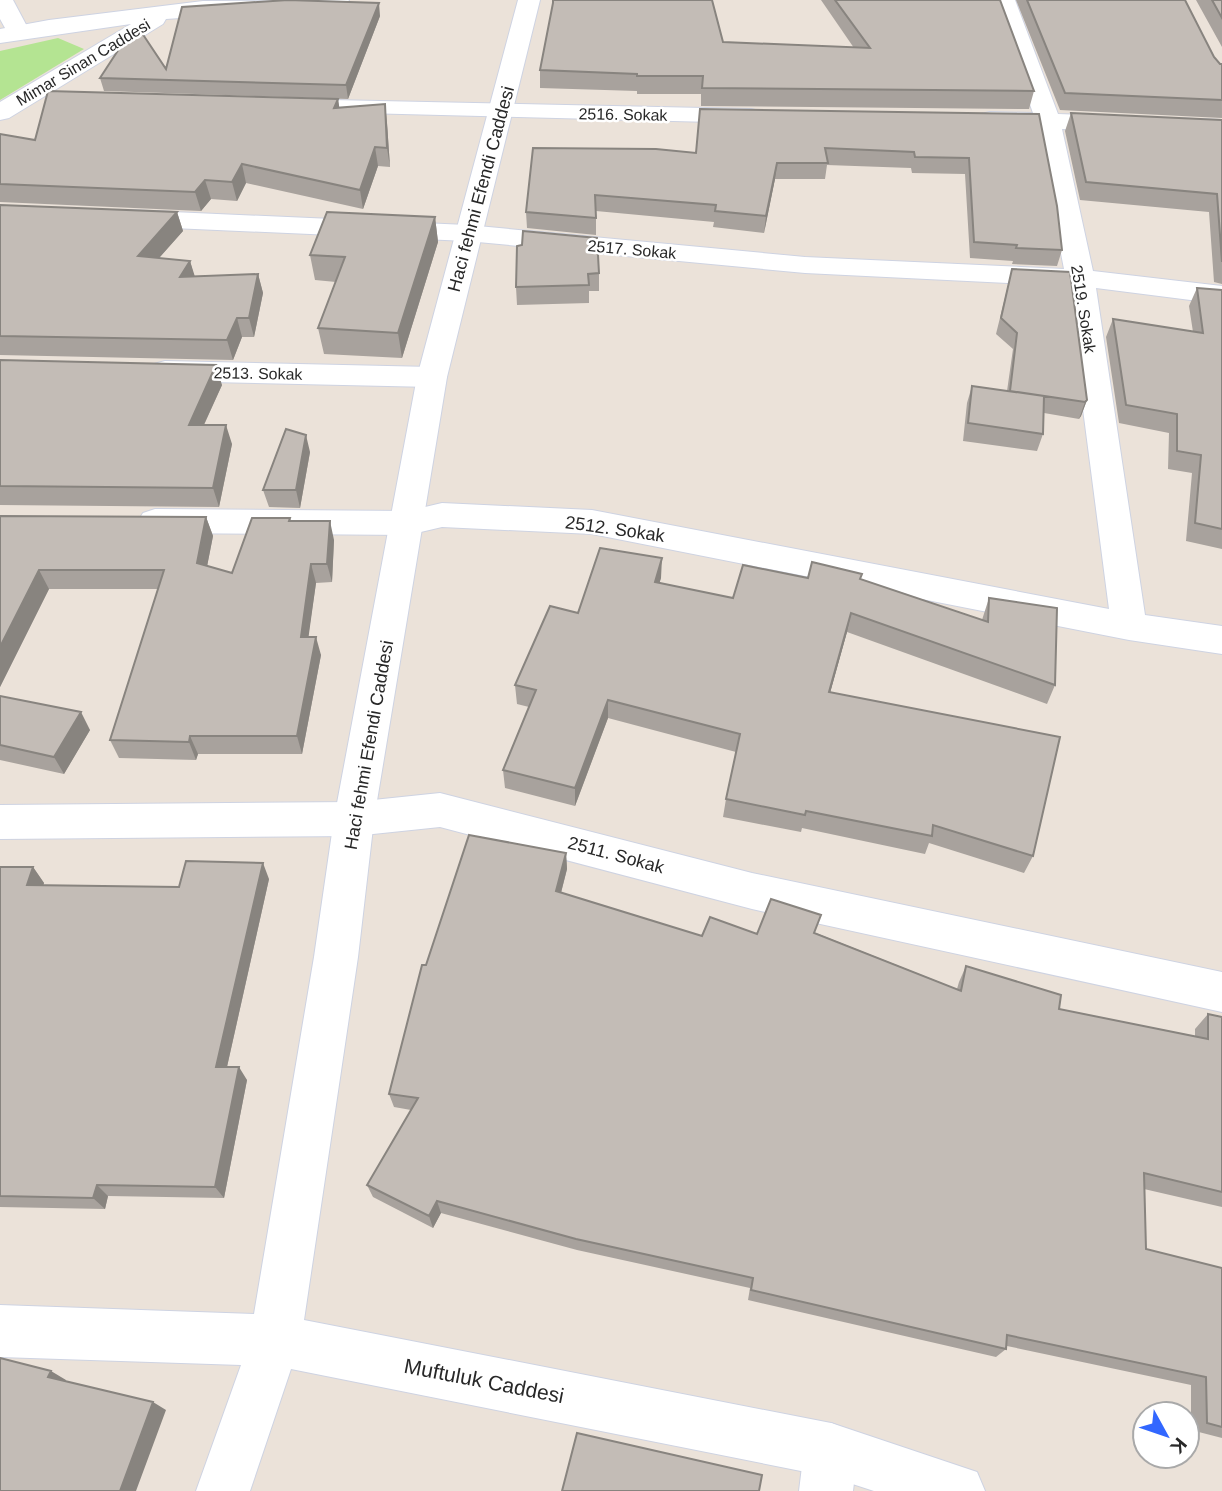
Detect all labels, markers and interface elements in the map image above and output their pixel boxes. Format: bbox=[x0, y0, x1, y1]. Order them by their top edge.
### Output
street label: Mimar Sinan Caddesi bbox=[13, 16, 153, 109]
street label: Haci fehmi Efendi Caddesi bbox=[444, 84, 518, 294]
street label: 2516. Sokak bbox=[578, 105, 669, 124]
street label: 2517. Sokak bbox=[587, 237, 678, 262]
street label: 2519. Sokak bbox=[1068, 264, 1099, 355]
street label: 2513. Sokak bbox=[213, 364, 304, 383]
street label: 2512. Sokak bbox=[564, 512, 667, 546]
street label: Haci fehmi Efendi Caddesi bbox=[341, 639, 397, 851]
street label: 2511. Sokak bbox=[566, 833, 667, 878]
street label: Muftuluk Caddesi bbox=[402, 1354, 566, 1407]
north arrow bbox=[1131, 1400, 1201, 1470]
text: K bbox=[1166, 1434, 1191, 1458]

